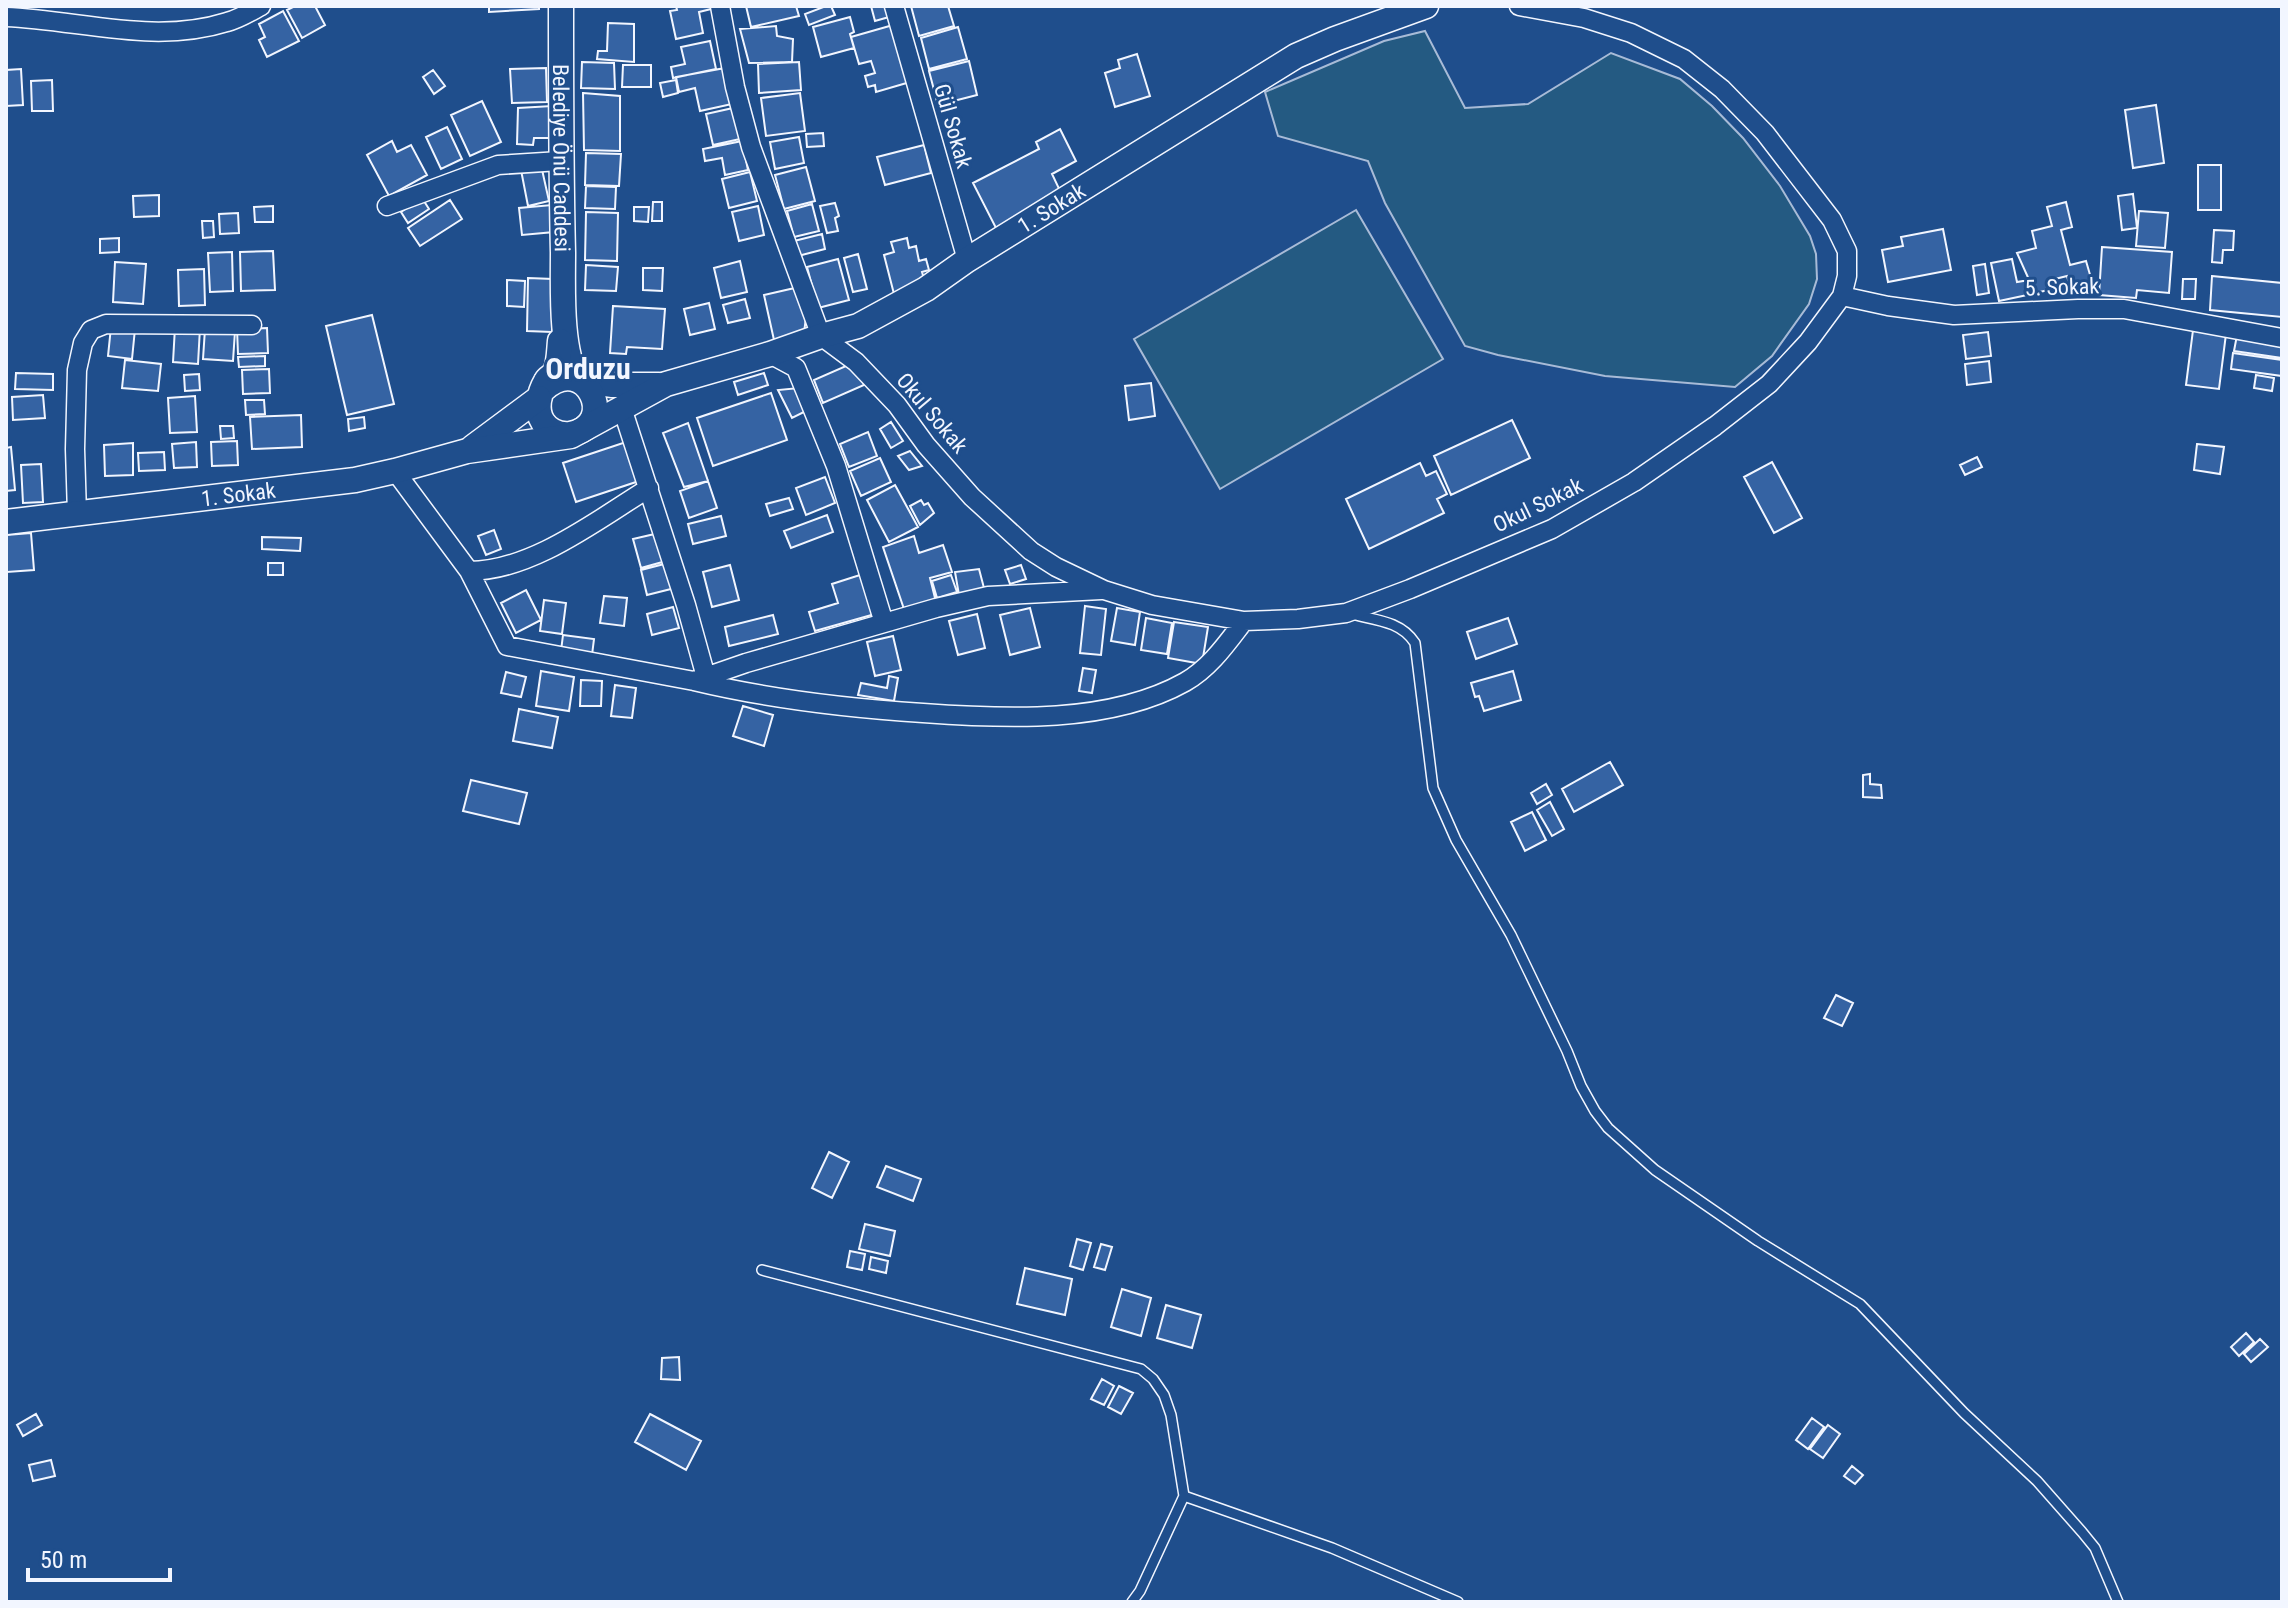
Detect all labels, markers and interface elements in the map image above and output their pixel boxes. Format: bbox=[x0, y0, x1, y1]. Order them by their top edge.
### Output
street label: Belediye Önü Caddesi bbox=[549, 64, 575, 252]
street label: Gül Sokak bbox=[929, 81, 977, 171]
street label: 1. Sokak bbox=[1013, 177, 1090, 238]
street label: 5. Sokak bbox=[2024, 273, 2100, 301]
district label: Orduzu bbox=[545, 351, 631, 386]
street label: Okul Sokak bbox=[891, 368, 973, 458]
street label: Okul Sokak bbox=[1489, 473, 1587, 537]
street label: 1. Sokak bbox=[200, 477, 277, 511]
scale bar bbox=[28, 1532, 170, 1582]
text: 50 m bbox=[40, 1546, 87, 1574]

